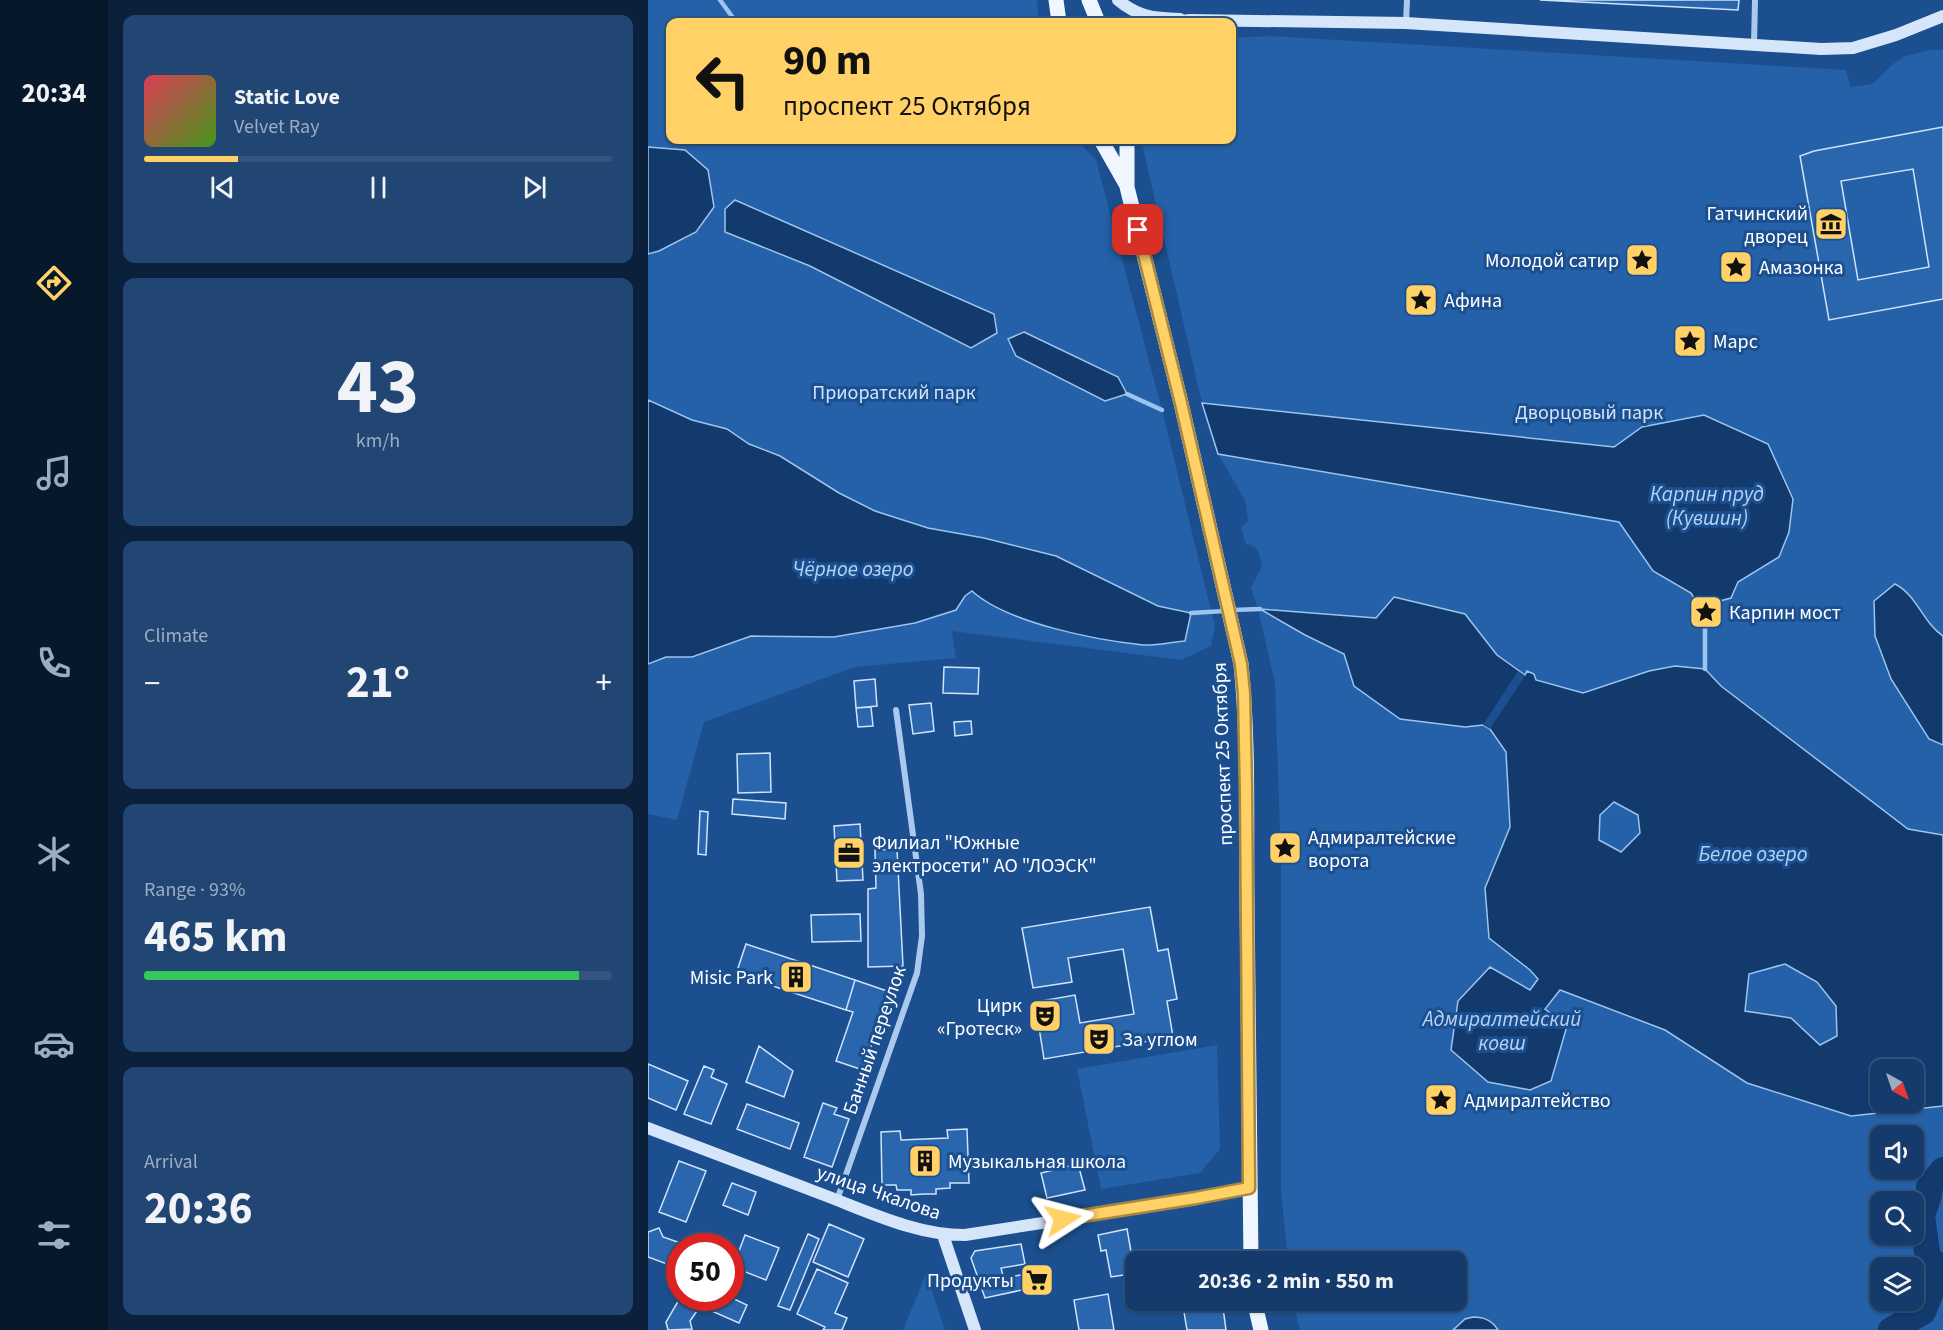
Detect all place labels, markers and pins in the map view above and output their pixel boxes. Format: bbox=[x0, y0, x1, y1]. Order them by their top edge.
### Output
place label: Гатчинский дворец bbox=[1706, 200, 1808, 251]
pin bbox=[1112, 204, 1163, 255]
museum icon: Гатчинский дворец bbox=[1813, 206, 1849, 242]
place icon: Молодой сатир bbox=[1624, 242, 1660, 278]
place label: Молодой сатир bbox=[1485, 247, 1619, 275]
place icon: Амазонка bbox=[1718, 249, 1754, 285]
place label: Амазонка bbox=[1759, 254, 1844, 282]
place icon: Афина bbox=[1403, 282, 1439, 318]
place label: Афина bbox=[1444, 287, 1502, 315]
place icon: Марс bbox=[1672, 323, 1708, 359]
place label: Марс bbox=[1713, 328, 1758, 356]
place icon: Карпин мост bbox=[1688, 594, 1724, 630]
place label: Карпин мост bbox=[1729, 599, 1841, 627]
place label: Адмиралтейские ворота bbox=[1308, 824, 1456, 875]
place label: Филиал "Южные электросети" АО "ЛОЭСК" bbox=[872, 829, 1097, 880]
place icon: Адмиралтейские ворота bbox=[1267, 830, 1303, 866]
office icon: Филиал "Южные электросети" АО "ЛОЭСК" bbox=[831, 835, 867, 871]
building icon: Misic Park bbox=[778, 959, 814, 995]
place label: Misic Park bbox=[690, 964, 773, 992]
place label: Цирк «Гротеск» bbox=[937, 992, 1022, 1043]
theatre icon: Цирк «Гротеск» bbox=[1027, 998, 1063, 1034]
theatre icon: За углом bbox=[1081, 1021, 1117, 1057]
place label: За углом bbox=[1122, 1026, 1198, 1054]
place icon: Адмиралтейство bbox=[1423, 1082, 1459, 1118]
place label: Адмиралтейство bbox=[1464, 1087, 1611, 1115]
building icon: Музыкальная школа bbox=[907, 1143, 943, 1179]
place label: Музыкальная школа bbox=[948, 1148, 1126, 1176]
supermarket icon: Продукты bbox=[1019, 1262, 1055, 1298]
place label: Продукты bbox=[927, 1267, 1014, 1295]

